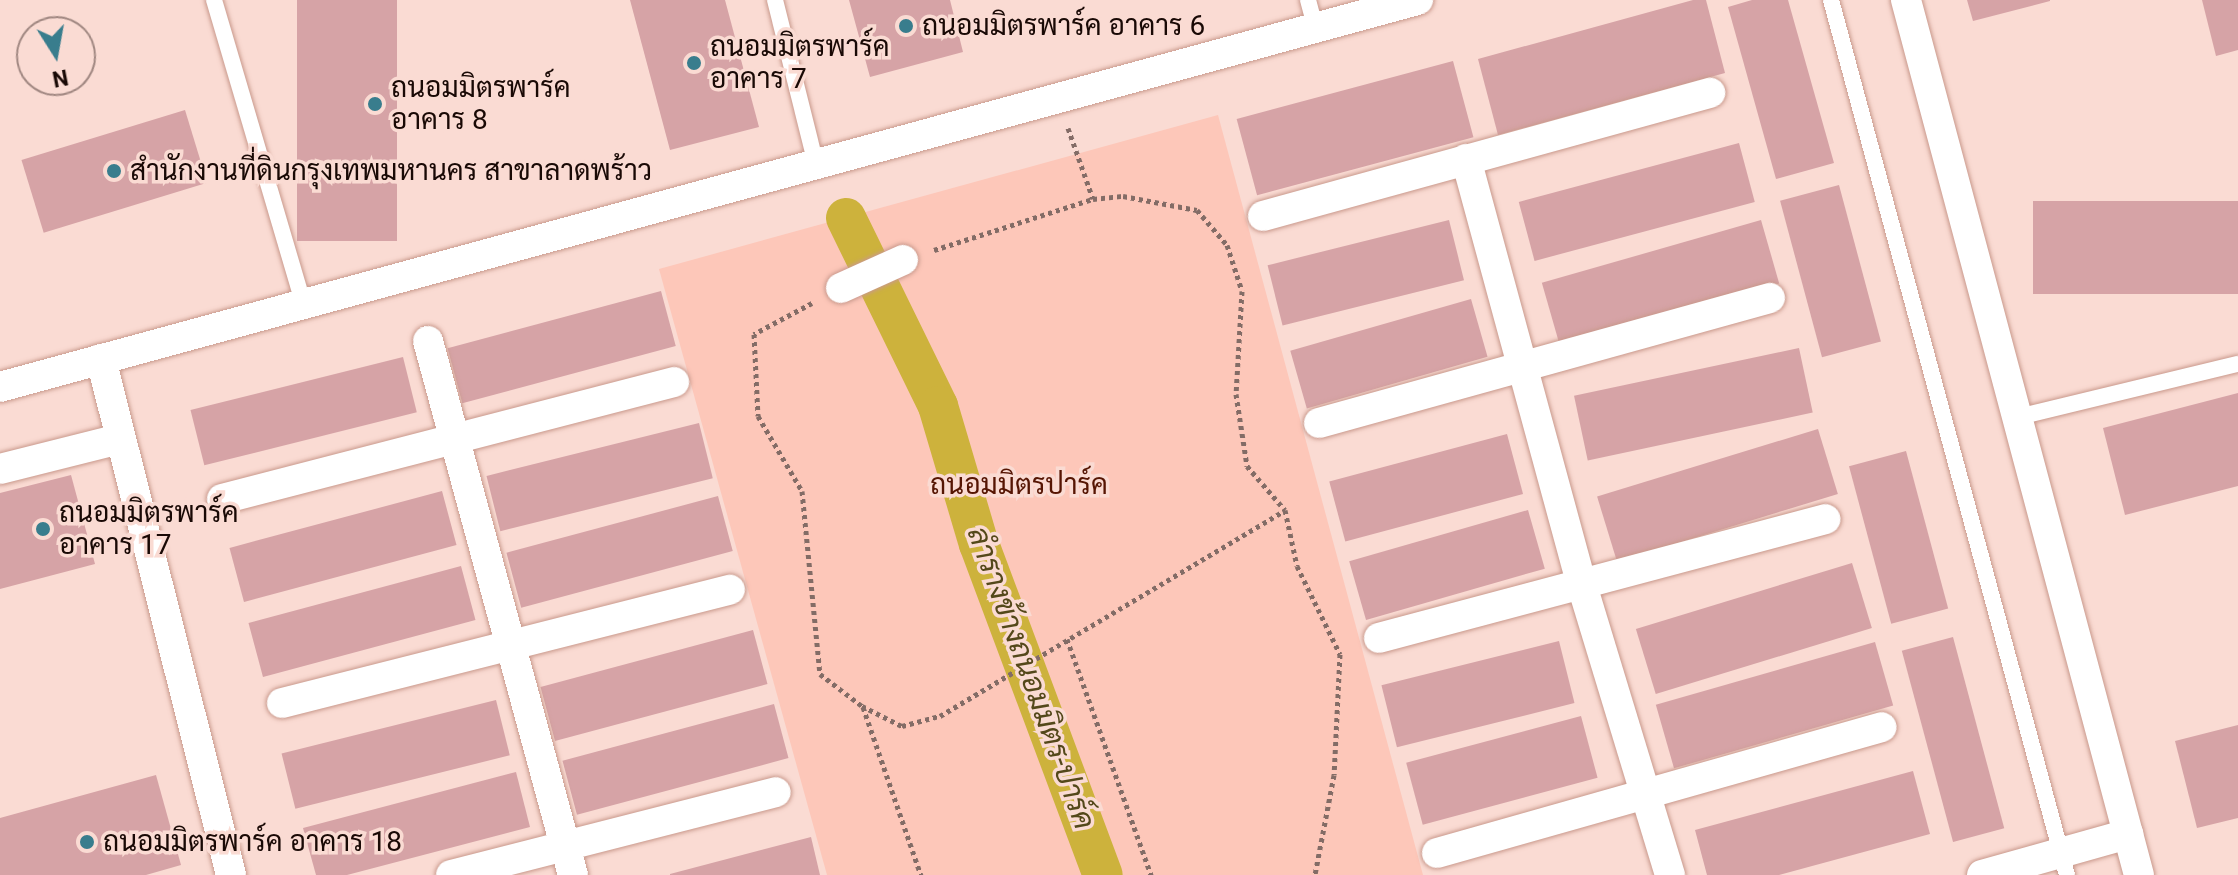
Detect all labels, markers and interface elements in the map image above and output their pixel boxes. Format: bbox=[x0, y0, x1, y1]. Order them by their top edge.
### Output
place label: ถนอมมิตรพาร์ค อาคาร 6 bbox=[922, 9, 1205, 43]
north arrow bbox=[16, 16, 96, 96]
marker: ถนอมมิตรพาร์ค อาคาร 6 bbox=[897, 17, 915, 35]
place label: ถนอมมิตรพาร์ค อาคาร 7 bbox=[710, 30, 890, 96]
marker: ถนอมมิตรพาร์ค อาคาร 7 bbox=[685, 54, 703, 72]
text: N bbox=[50, 64, 70, 92]
place label: ถนอมมิตรพาร์ค อาคาร 8 bbox=[391, 71, 571, 137]
marker: ถนอมมิตรพาร์ค อาคาร 8 bbox=[366, 95, 384, 113]
place label: สำนักงานที่ดินกรุงเทพมหานคร สาขาลาดพร้าว bbox=[130, 154, 652, 188]
marker: สำนักงานที่ดินกรุงเทพมหานคร สาขาลาดพร้าว bbox=[105, 162, 123, 180]
park label: ถนอมมิตรปาร์ค bbox=[930, 468, 1108, 502]
place label: ถนอมมิตรพาร์ค อาคาร 17 bbox=[59, 496, 239, 562]
marker: ถนอมมิตรพาร์ค อาคาร 17 bbox=[34, 520, 52, 538]
water label: ลำรางข้างถนอมมิตร-ปาร์ค bbox=[959, 522, 1103, 834]
place label: ถนอมมิตรพาร์ค อาคาร 18 bbox=[103, 825, 402, 859]
marker: ถนอมมิตรพาร์ค อาคาร 18 bbox=[78, 833, 96, 851]

